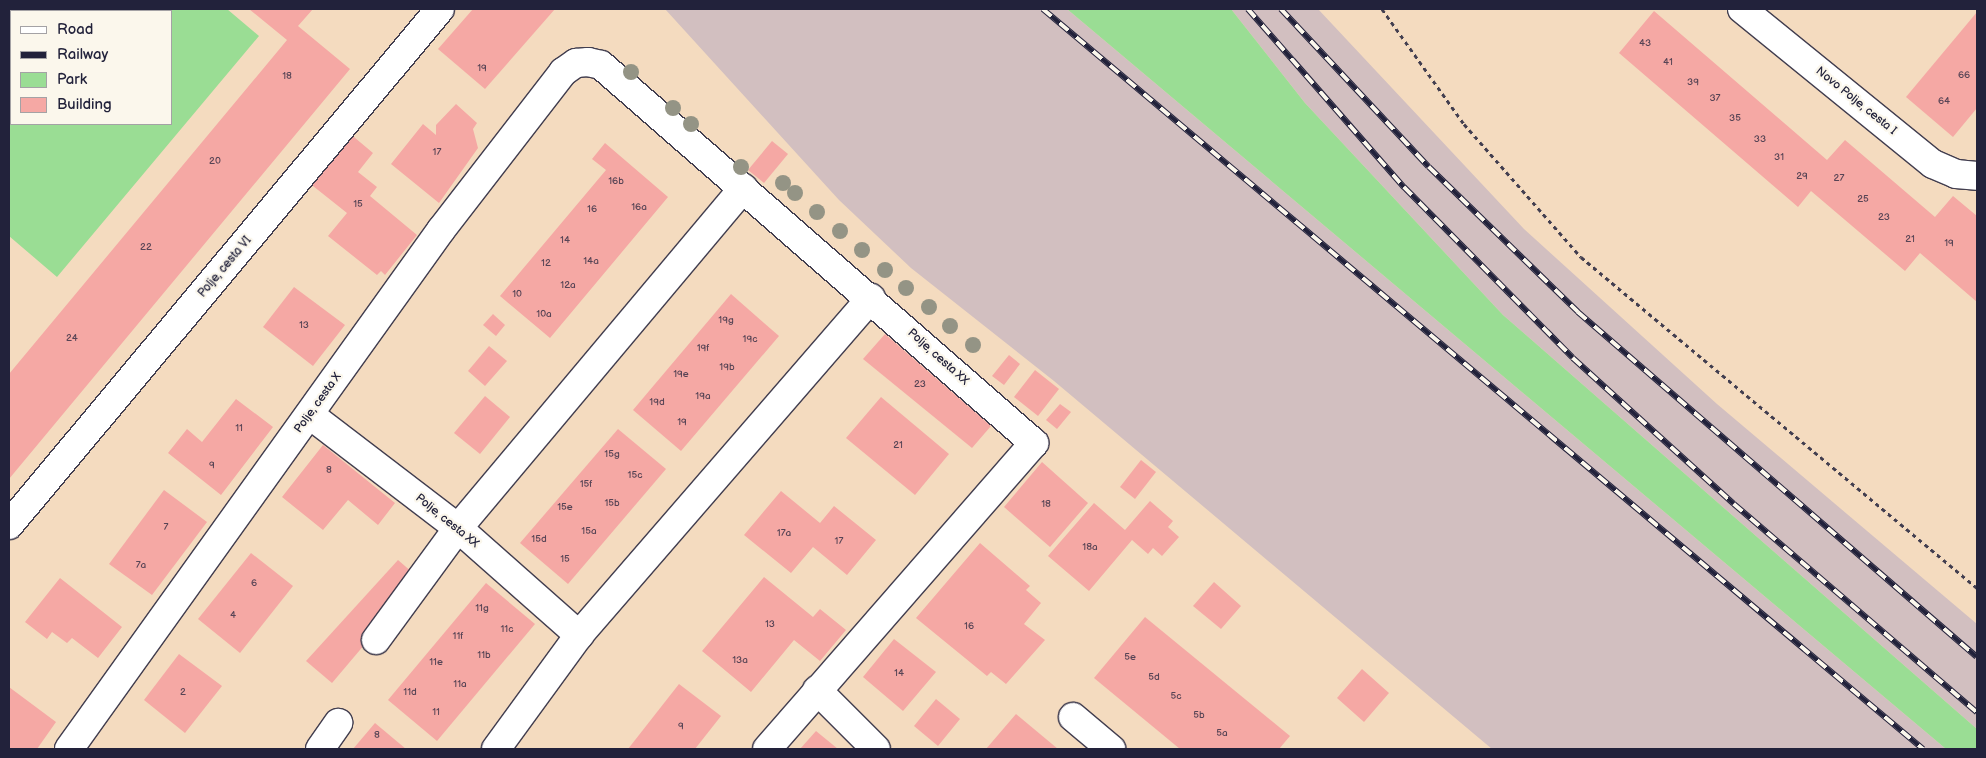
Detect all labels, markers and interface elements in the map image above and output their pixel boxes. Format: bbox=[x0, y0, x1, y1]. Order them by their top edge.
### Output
legend bbox=[10, 10, 172, 125]
text: Road bbox=[57, 20, 93, 39]
house number: 43 bbox=[1639, 38, 1651, 50]
text: Railway bbox=[57, 45, 108, 64]
house number: 41 bbox=[1663, 57, 1673, 69]
house number: 19 bbox=[477, 63, 487, 75]
street label: Novo Polje, cesta I bbox=[1813, 64, 1899, 138]
text: Park bbox=[57, 70, 87, 89]
house number: 66 bbox=[1958, 70, 1970, 82]
house number: 18 bbox=[282, 71, 292, 83]
house number: 39 bbox=[1687, 77, 1699, 89]
house number: 37 bbox=[1709, 93, 1721, 105]
text: Building bbox=[57, 95, 112, 114]
house number: 64 bbox=[1938, 96, 1950, 108]
house number: 35 bbox=[1729, 113, 1741, 125]
house number: 33 bbox=[1754, 134, 1766, 146]
house number: 17 bbox=[433, 147, 441, 159]
house number: 31 bbox=[1774, 152, 1784, 164]
house number: 20 bbox=[209, 156, 221, 168]
house number: 29 bbox=[1796, 171, 1808, 183]
house number: 27 bbox=[1834, 173, 1844, 185]
house number: 16b bbox=[608, 176, 624, 188]
house number: 25 bbox=[1857, 194, 1869, 206]
house number: 15 bbox=[353, 199, 363, 211]
house number: 16a bbox=[631, 202, 647, 214]
house number: 16 bbox=[587, 204, 597, 216]
house number: 23 bbox=[1878, 212, 1890, 224]
street label: Polje, cesta VI bbox=[195, 233, 255, 301]
house number: 21 bbox=[1905, 234, 1915, 246]
house number: 14 bbox=[560, 235, 570, 247]
house number: 19 bbox=[1944, 238, 1954, 250]
house number: 22 bbox=[140, 242, 152, 254]
house number: 14a bbox=[583, 256, 599, 268]
house number: 12 bbox=[541, 258, 551, 270]
house number: 12a bbox=[560, 280, 576, 292]
house number: 10 bbox=[512, 289, 522, 301]
house number: 10a bbox=[536, 309, 552, 321]
house number: 19g bbox=[718, 315, 734, 327]
house number: 13 bbox=[299, 320, 309, 332]
street label: Polje, cesta XX bbox=[904, 326, 972, 388]
house number: 24 bbox=[66, 333, 78, 345]
house number: 19c bbox=[743, 334, 757, 346]
house number: 19f bbox=[697, 343, 709, 355]
house number: 19b bbox=[719, 362, 735, 374]
house number: 19e bbox=[673, 369, 689, 381]
street label: Polje, cesta X bbox=[291, 370, 345, 436]
house number: 23 bbox=[914, 379, 926, 391]
house number: 19a bbox=[695, 391, 711, 403]
house number: 19d bbox=[649, 397, 665, 409]
house number: 19 bbox=[677, 417, 687, 429]
house number: 11 bbox=[235, 423, 243, 435]
house number: 21 bbox=[893, 440, 903, 452]
house number: 15g bbox=[604, 449, 620, 461]
house number: 9 bbox=[209, 460, 215, 472]
house number: 8 bbox=[326, 465, 332, 477]
house number: 15c bbox=[628, 470, 642, 482]
house number: 15f bbox=[580, 479, 592, 491]
street label: Polje, cesta XX bbox=[412, 491, 482, 551]
house number: 15b bbox=[604, 498, 620, 510]
house number: 18 bbox=[1041, 499, 1051, 511]
house number: 15e bbox=[557, 502, 573, 514]
house number: 7 bbox=[164, 522, 168, 534]
house number: 15a bbox=[581, 526, 597, 538]
house number: 17a bbox=[777, 528, 791, 540]
house number: 15d bbox=[531, 534, 547, 546]
house number: 17 bbox=[835, 536, 843, 548]
house number: 18a bbox=[1082, 542, 1098, 554]
house number: 15 bbox=[560, 554, 570, 566]
house number: 7a bbox=[136, 560, 146, 572]
house number: 6 bbox=[251, 578, 257, 590]
house number: 11g bbox=[475, 603, 489, 615]
house number: 4 bbox=[230, 610, 236, 622]
house number: 13 bbox=[765, 619, 775, 631]
house number: 16 bbox=[964, 621, 974, 633]
house number: 11c bbox=[500, 624, 514, 636]
house number: 11f bbox=[453, 631, 463, 643]
house number: 11b bbox=[477, 650, 491, 662]
house number: 5e bbox=[1124, 652, 1136, 664]
house number: 13a bbox=[732, 655, 748, 667]
house number: 11e bbox=[429, 657, 443, 669]
house number: 14 bbox=[894, 668, 904, 680]
house number: 5d bbox=[1148, 672, 1160, 684]
house number: 11a bbox=[453, 679, 467, 691]
house number: 2 bbox=[180, 687, 186, 699]
house number: 11d bbox=[403, 687, 417, 699]
house number: 5c bbox=[1170, 691, 1182, 703]
house number: 11 bbox=[432, 707, 440, 719]
house number: 5b bbox=[1193, 710, 1205, 722]
house number: 9 bbox=[678, 721, 684, 733]
house number: 5a bbox=[1216, 728, 1228, 740]
house number: 8 bbox=[374, 730, 380, 742]

